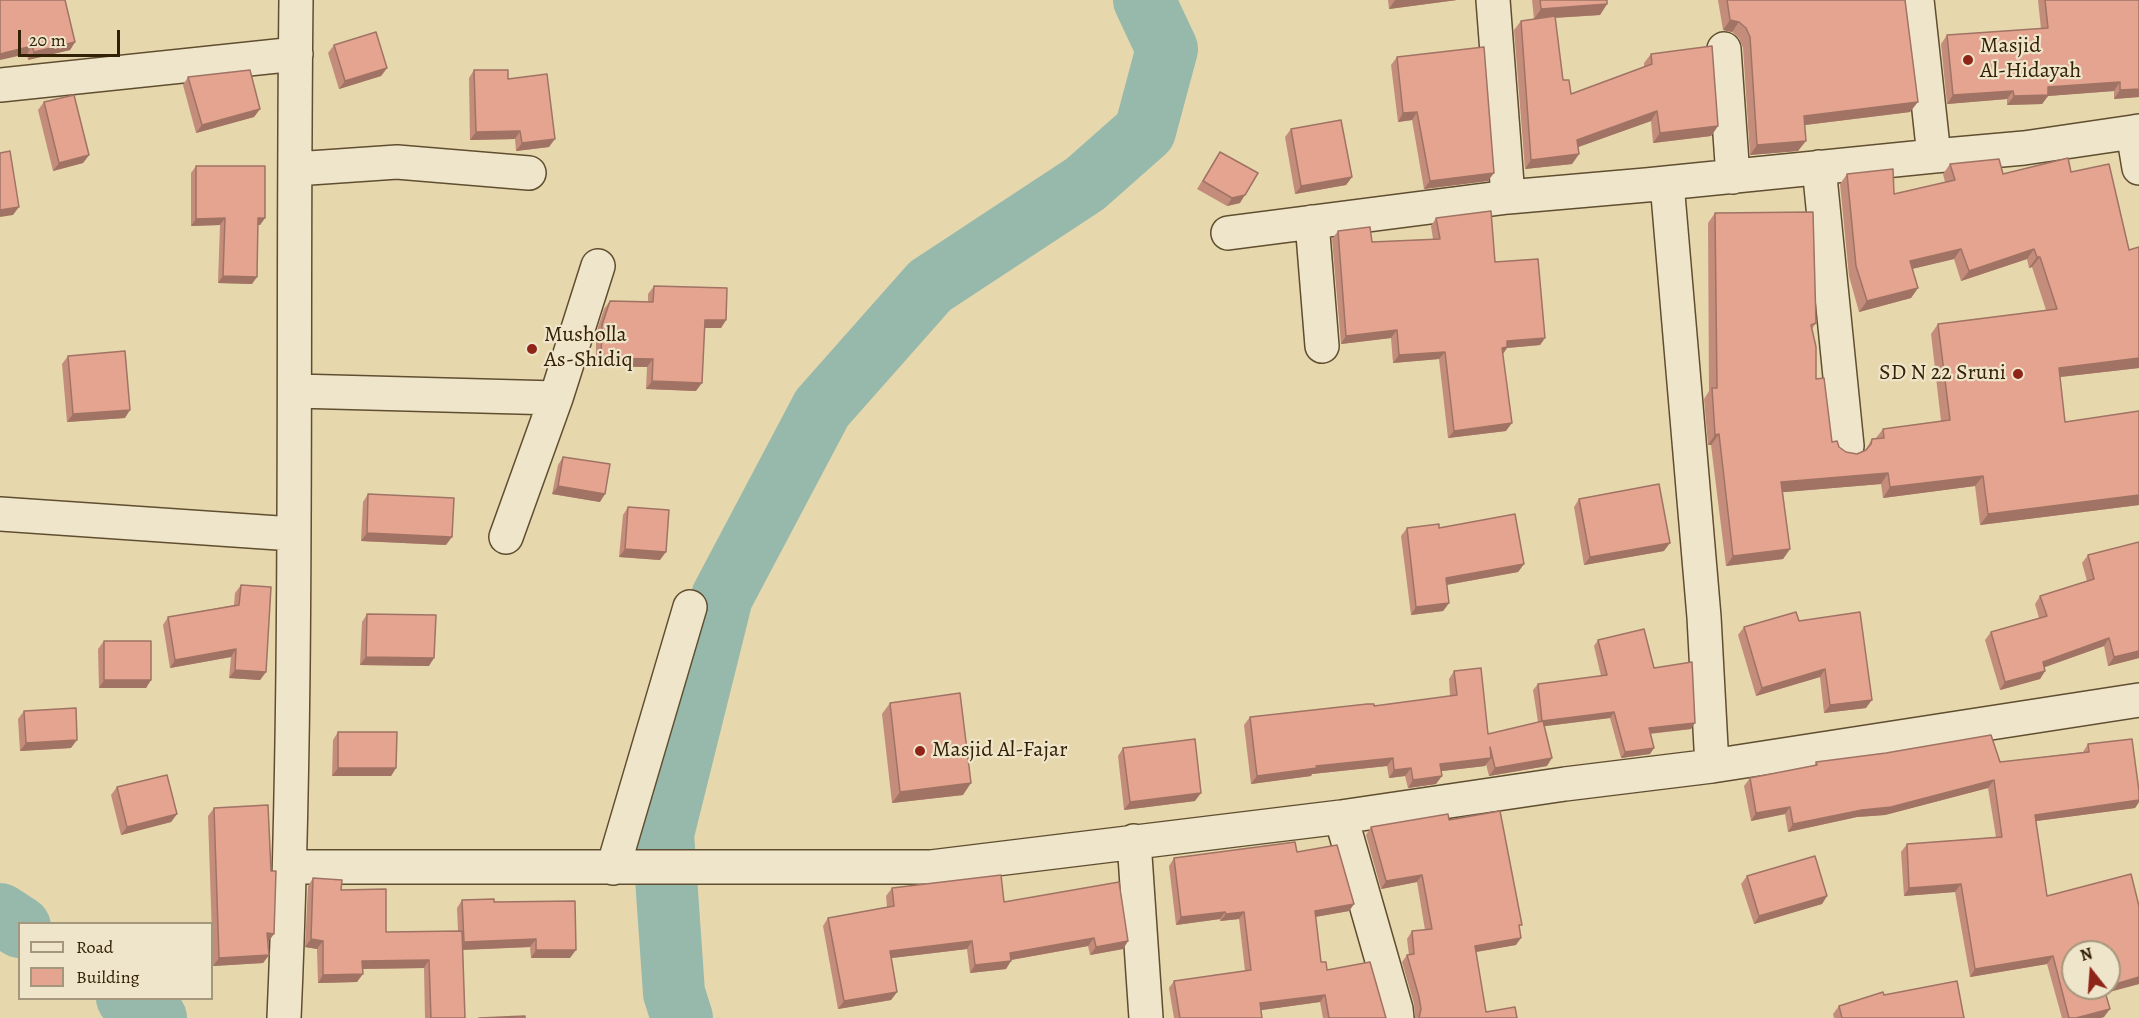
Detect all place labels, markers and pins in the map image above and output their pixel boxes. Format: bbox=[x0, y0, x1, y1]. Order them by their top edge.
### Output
place label: Masjid Al-Hidayah bbox=[1980, 34, 2081, 86]
marker: Masjid Al-Hidayah bbox=[1961, 53, 1975, 67]
place label: Musholla As-Shidiq bbox=[544, 323, 633, 374]
marker: Musholla As-Shidiq bbox=[525, 342, 539, 356]
place label: SD N 22 Sruni bbox=[1879, 361, 2006, 387]
marker: SD N 22 Sruni bbox=[2011, 367, 2025, 381]
place label: Masjid Al-Fajar bbox=[932, 738, 1068, 764]
marker: Masjid Al-Fajar bbox=[913, 744, 927, 758]

